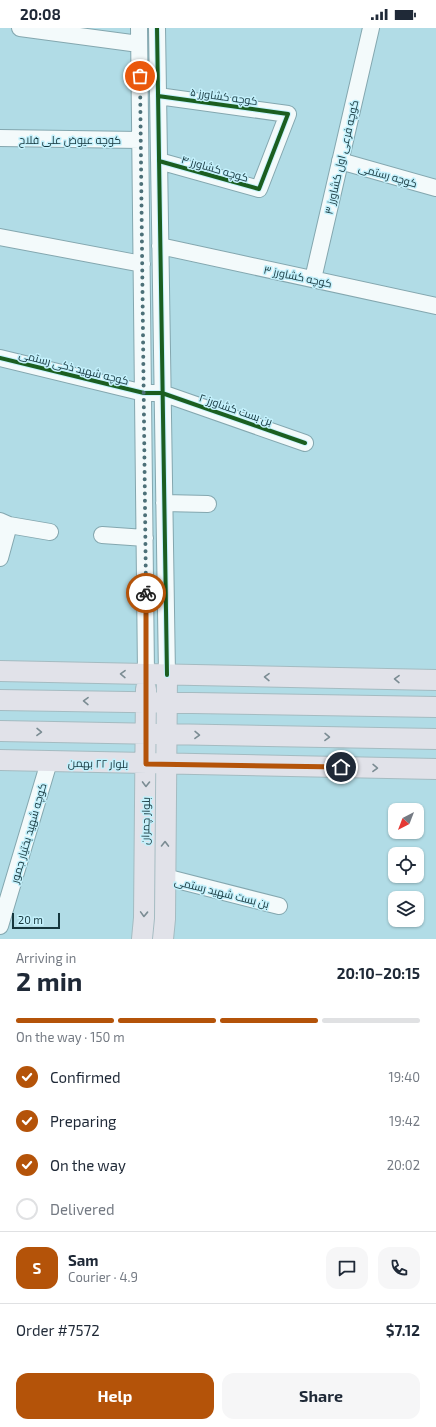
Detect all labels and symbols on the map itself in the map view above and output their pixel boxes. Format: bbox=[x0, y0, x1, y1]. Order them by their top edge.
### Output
pin bbox=[123, 59, 157, 93]
street label: کوچه کشاورز ۵ bbox=[189, 85, 259, 108]
street label: کوچه فرعی اول کشاورز ۳ bbox=[322, 99, 361, 216]
street label: کوچه عیوض علی فلاح bbox=[19, 133, 121, 148]
street label: کوچه کشاورز ۴ bbox=[180, 152, 250, 185]
street label: کوچه رستمی bbox=[357, 160, 419, 191]
street label: کوچه کشاورز ۳ bbox=[262, 262, 333, 291]
street label: کوچه شهید ذکی رستمی bbox=[17, 347, 130, 388]
street label: بن بست کشاورز ۲ bbox=[197, 390, 274, 429]
courier bbox=[126, 573, 166, 613]
one-way arrow bbox=[120, 670, 126, 678]
one-way arrow bbox=[264, 672, 270, 681]
one-way arrow bbox=[394, 675, 400, 683]
one-way arrow bbox=[83, 697, 89, 706]
one-way arrow bbox=[36, 727, 42, 736]
one-way arrow bbox=[194, 731, 200, 739]
one-way arrow bbox=[324, 733, 330, 741]
pin bbox=[324, 750, 358, 784]
street label: بلوار ۲۲ بهمن bbox=[68, 756, 128, 771]
one-way arrow bbox=[372, 764, 378, 772]
street label: کوچه شهید بختیار جمور bbox=[7, 781, 50, 886]
one-way arrow bbox=[142, 781, 150, 787]
street label: بلوار چمران bbox=[138, 797, 153, 845]
north arrow bbox=[388, 803, 424, 839]
one-way arrow bbox=[161, 841, 169, 847]
street label: بن بست شهید رستمی bbox=[173, 874, 271, 911]
scale bar bbox=[12, 911, 60, 930]
one-way arrow bbox=[140, 911, 148, 917]

